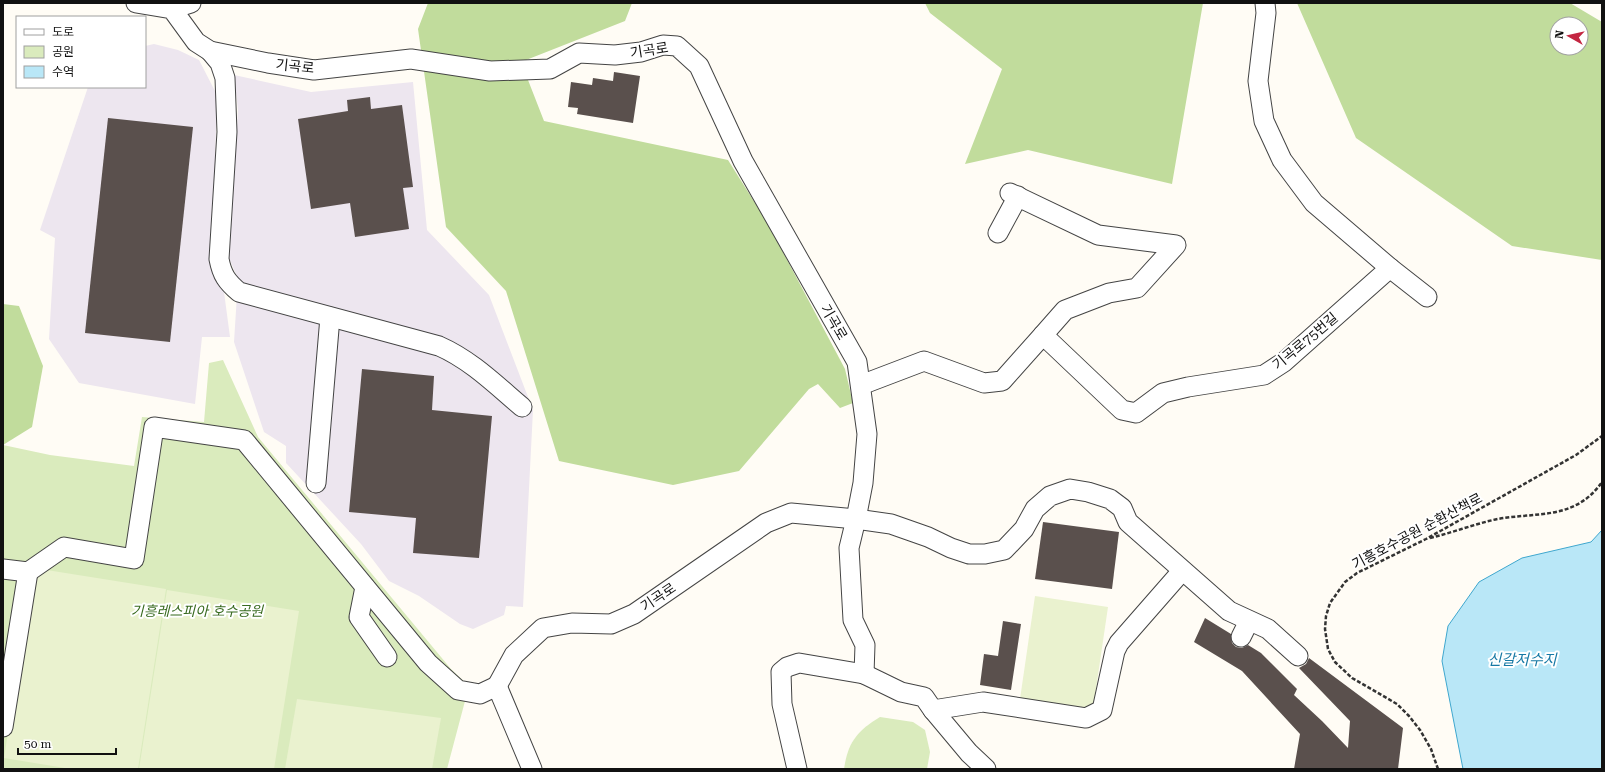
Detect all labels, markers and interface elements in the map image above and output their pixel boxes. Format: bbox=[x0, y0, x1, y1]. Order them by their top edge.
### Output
legend bbox=[16, 16, 146, 88]
north arrow bbox=[1549, 16, 1589, 56]
text: 도로 bbox=[52, 25, 74, 39]
text: N bbox=[1553, 29, 1567, 40]
street label: 기곡로 bbox=[629, 39, 669, 61]
text: 공원 bbox=[52, 45, 74, 59]
street label: 기곡로 bbox=[275, 56, 315, 76]
text: 수역 bbox=[52, 65, 74, 79]
street label: 기곡로 bbox=[817, 301, 851, 343]
street label: 기곡로75번길 bbox=[1269, 309, 1341, 373]
street label: 기흥호수공원 순환산책로 bbox=[1349, 490, 1485, 572]
street label: 기곡로 bbox=[638, 579, 679, 614]
park label: 기흥레스피아 호수공원 bbox=[131, 603, 264, 619]
water label: 신갈저수지 bbox=[1487, 651, 1558, 669]
scale bar bbox=[18, 730, 116, 756]
text: 50 m bbox=[24, 737, 51, 751]

